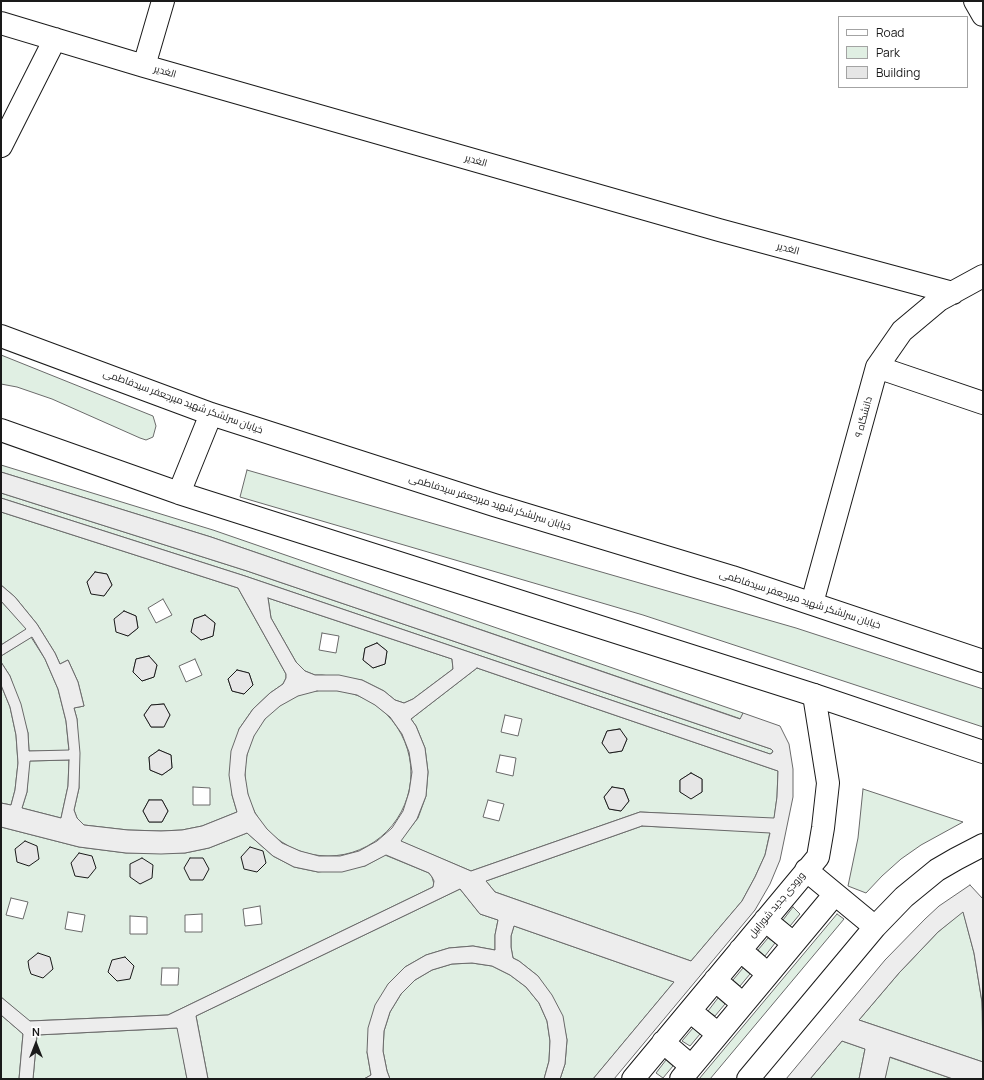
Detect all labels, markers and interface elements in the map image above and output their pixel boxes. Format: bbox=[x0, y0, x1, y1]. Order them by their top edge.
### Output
legend bbox=[838, 16, 968, 88]
text: Road bbox=[876, 24, 904, 41]
text: Park bbox=[876, 44, 900, 61]
street label: الغدیر bbox=[152, 63, 178, 81]
text: Building bbox=[876, 64, 920, 81]
street label: الغدیر bbox=[463, 152, 489, 170]
street label: الغدیر bbox=[775, 240, 801, 258]
street label: خیابان سرلشکر شهید میرجعفر سیدفاطمی bbox=[101, 367, 265, 437]
street label: دانشگاه ۹ bbox=[853, 395, 875, 439]
street label: خیابان سرلشکر شهید میرجعفر سیدفاطمی bbox=[407, 473, 573, 533]
street label: خیابان سرلشکر شهید میرجعفر سیدفاطمی bbox=[718, 568, 882, 632]
street label: ورودی جدید شورابیل bbox=[746, 870, 808, 940]
north arrow bbox=[16, 1024, 56, 1064]
text: N bbox=[32, 1024, 40, 1039]

